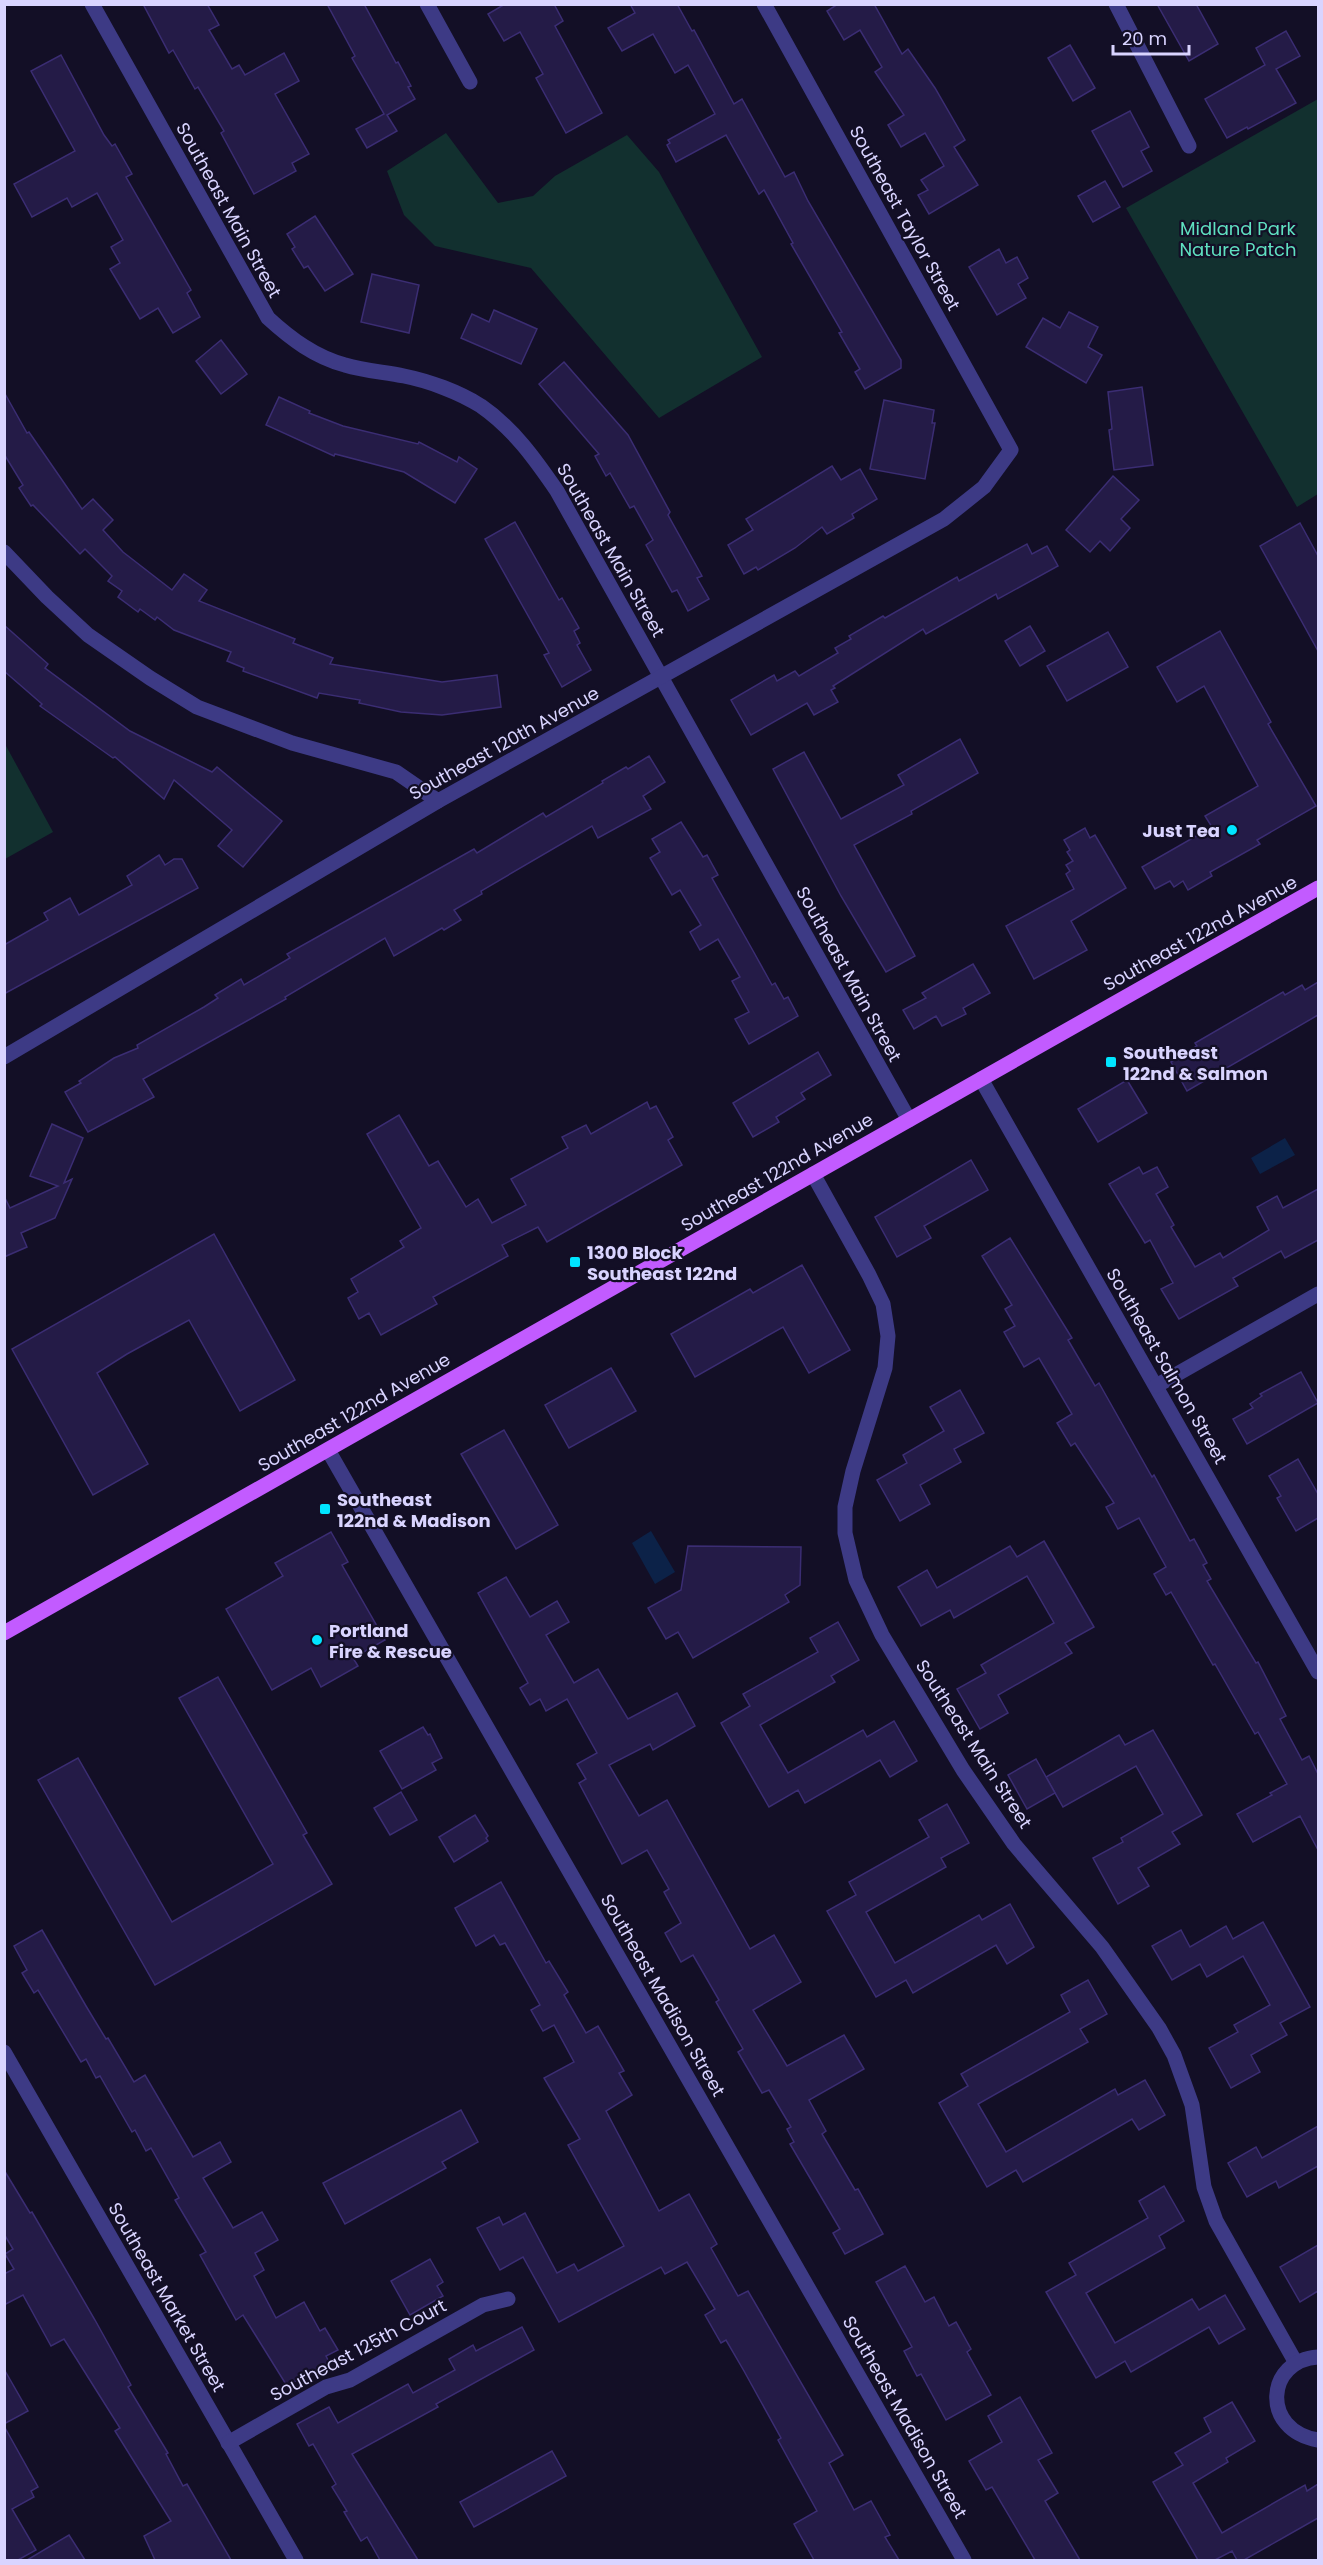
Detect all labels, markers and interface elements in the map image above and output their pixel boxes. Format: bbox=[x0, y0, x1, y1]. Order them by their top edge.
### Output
scale bar bbox=[1113, 18, 1190, 56]
text: 20 m bbox=[1122, 26, 1167, 51]
street label: Southeast Main Street bbox=[170, 118, 288, 302]
street label: Southeast Taylor Street bbox=[844, 121, 966, 315]
park label: Midland Park Nature Patch bbox=[1179, 216, 1297, 262]
street label: Southeast Main Street bbox=[551, 458, 671, 642]
street label: Southeast 120th Avenue bbox=[405, 680, 603, 806]
place label: Just Tea bbox=[1142, 818, 1220, 843]
marker: Just Tea bbox=[1225, 823, 1239, 837]
street label: Southeast 122nd Avenue bbox=[1098, 869, 1302, 997]
street label: Southeast Main Street bbox=[790, 882, 908, 1066]
place label: Southeast 122nd & Salmon bbox=[1123, 1040, 1268, 1086]
marker: Southeast 122nd & Salmon bbox=[1104, 1055, 1118, 1069]
street label: Southeast 122nd Avenue bbox=[676, 1107, 878, 1237]
place label: 1300 Block Southeast 122nd bbox=[587, 1240, 737, 1286]
marker: 1300 Block Southeast 122nd bbox=[568, 1255, 582, 1269]
street label: Southeast Salmon Street bbox=[1101, 1264, 1233, 1468]
street label: Southeast 122nd Avenue bbox=[253, 1347, 455, 1477]
place label: Southeast 122nd & Madison bbox=[337, 1487, 491, 1533]
marker: Southeast 122nd & Madison bbox=[318, 1502, 332, 1516]
place label: Portland Fire & Rescue bbox=[329, 1618, 452, 1664]
marker: Portland Fire & Rescue bbox=[310, 1633, 324, 1647]
street label: Southeast Main Street bbox=[910, 1655, 1038, 1833]
street label: Southeast Madison Street bbox=[595, 1889, 731, 2101]
street label: Southeast Market Street bbox=[103, 2198, 231, 2396]
street label: Southeast 125th Court bbox=[265, 2293, 451, 2407]
street label: Southeast Madison Street bbox=[837, 2311, 973, 2523]

